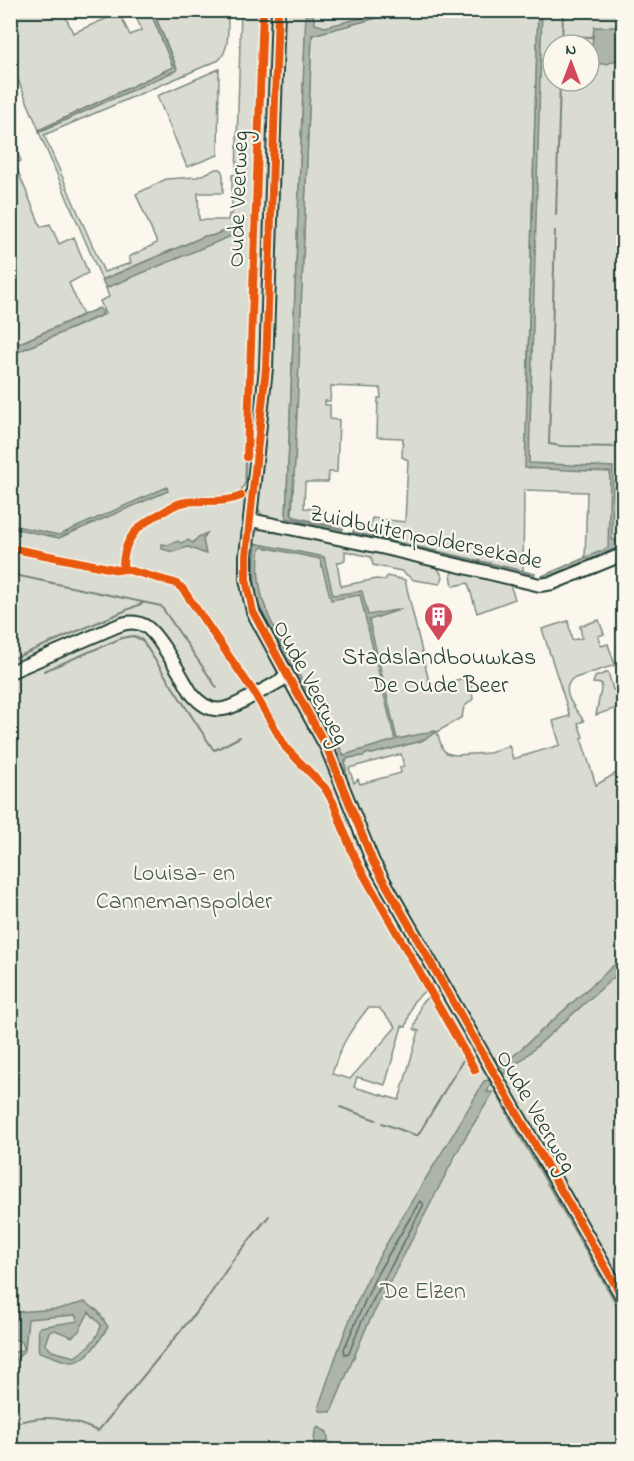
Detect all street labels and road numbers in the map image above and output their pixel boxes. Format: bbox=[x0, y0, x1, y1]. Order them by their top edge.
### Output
street label: Oude Veerweg bbox=[220, 130, 259, 268]
street label: Zuidbuitenpoldersekade bbox=[306, 497, 546, 580]
street label: Oude Veerweg bbox=[262, 614, 357, 752]
street label: Oude Veerweg bbox=[485, 1044, 584, 1180]

